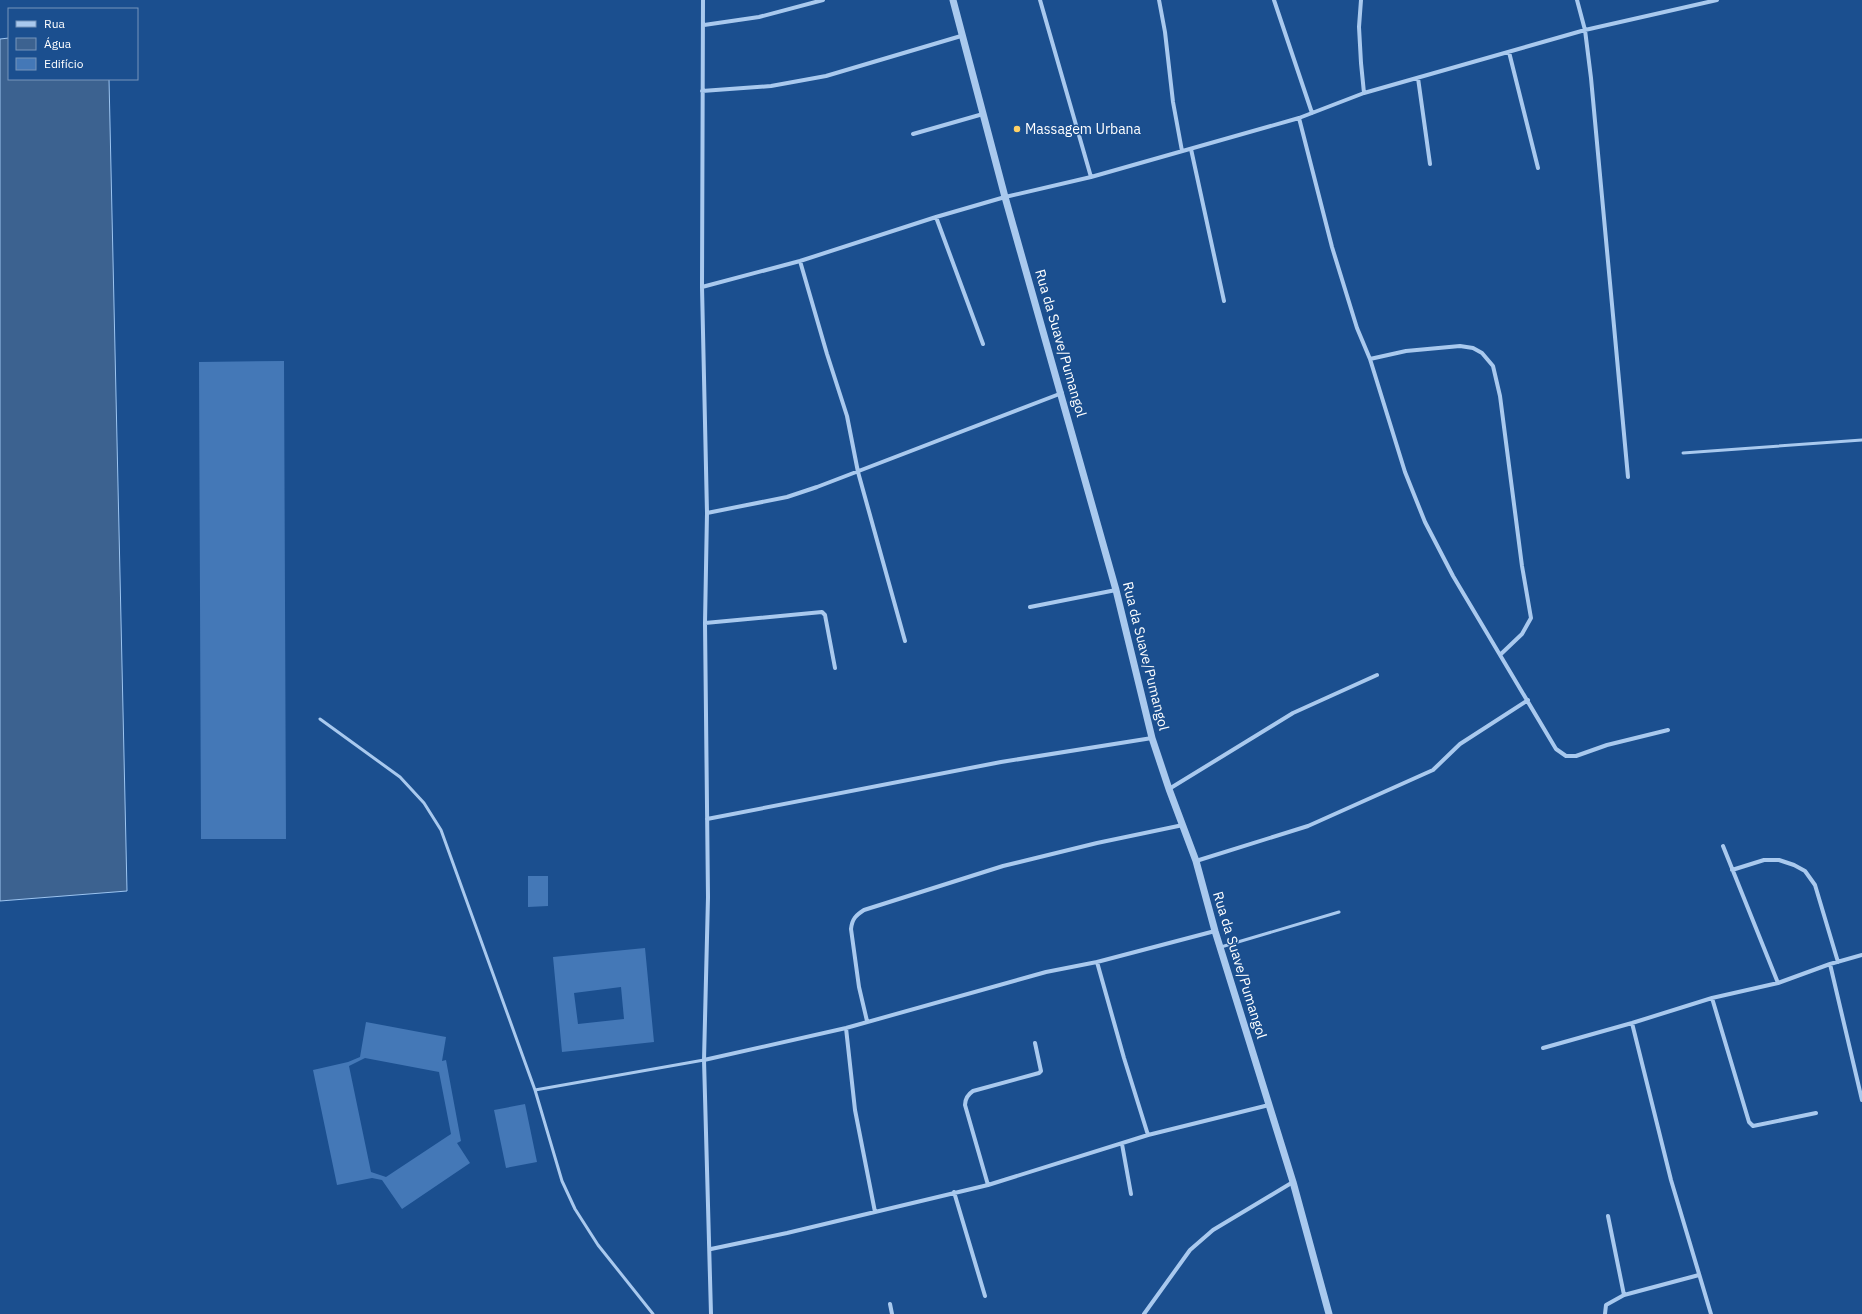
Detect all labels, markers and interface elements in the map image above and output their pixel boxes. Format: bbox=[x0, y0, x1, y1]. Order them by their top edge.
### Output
legend bbox=[8, 8, 138, 80]
text: Rua bbox=[44, 16, 65, 31]
text: Água bbox=[44, 36, 72, 51]
text: Edifício bbox=[44, 56, 84, 71]
place label: Massagem Urbana bbox=[1025, 120, 1142, 138]
marker: Massagem Urbana bbox=[1012, 124, 1022, 134]
street label: Rua da Suave/Pumangol bbox=[1031, 267, 1091, 419]
street label: Rua da Suave/Pumangol bbox=[1119, 580, 1173, 733]
street label: Rua da Suave/Pumangol bbox=[1209, 889, 1271, 1041]

